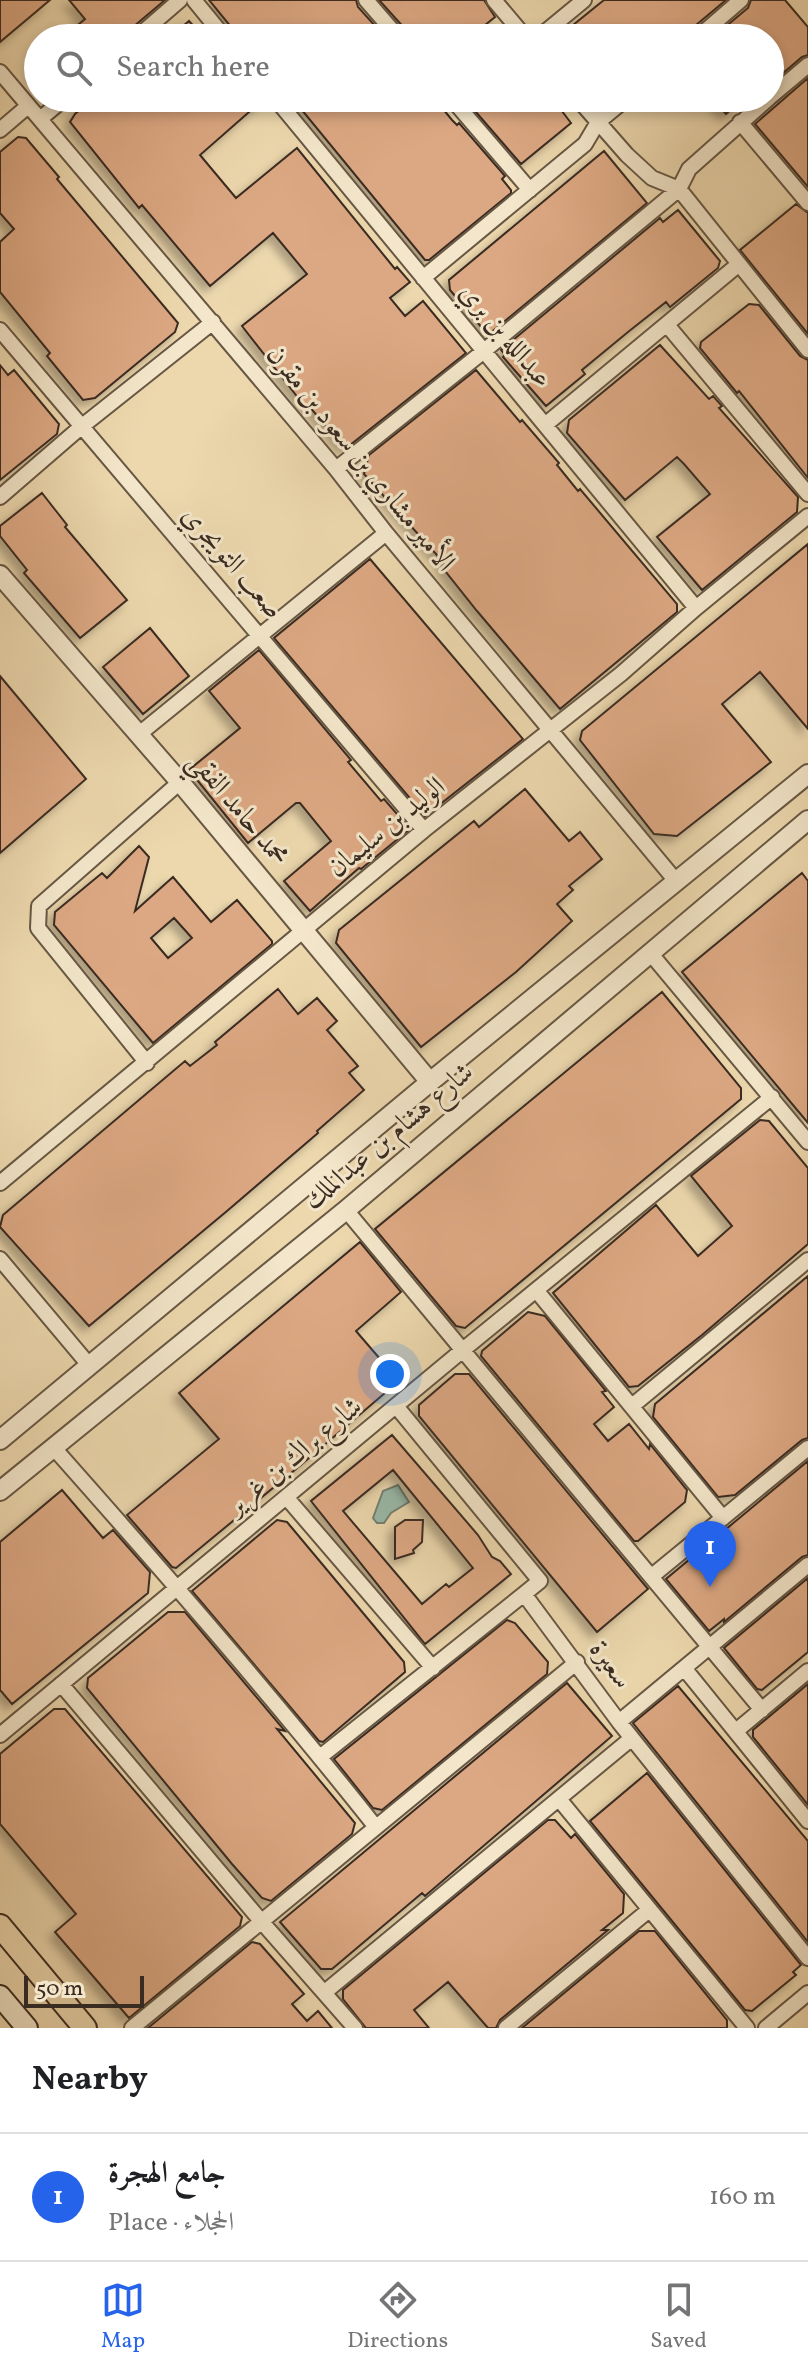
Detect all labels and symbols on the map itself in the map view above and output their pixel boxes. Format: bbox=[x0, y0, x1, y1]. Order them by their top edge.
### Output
street label: عبدالله بن بري bbox=[449, 275, 561, 398]
street label: الأمير مشاري بن سعود بن مقرن bbox=[256, 337, 464, 581]
street label: صعب التويجري bbox=[171, 498, 292, 629]
street label: محمد حامد الفقي bbox=[174, 743, 298, 879]
street label: الوليد بن سليمان bbox=[320, 768, 454, 888]
street label: شارع هشام بن عبدالملك bbox=[295, 1054, 485, 1222]
your location bbox=[370, 1354, 410, 1394]
street label: شارع براك بن غرير bbox=[216, 1389, 373, 1529]
pin: 1 bbox=[684, 1521, 736, 1587]
street label: سعيرة bbox=[579, 1633, 641, 1697]
scale bar bbox=[24, 1972, 144, 2008]

